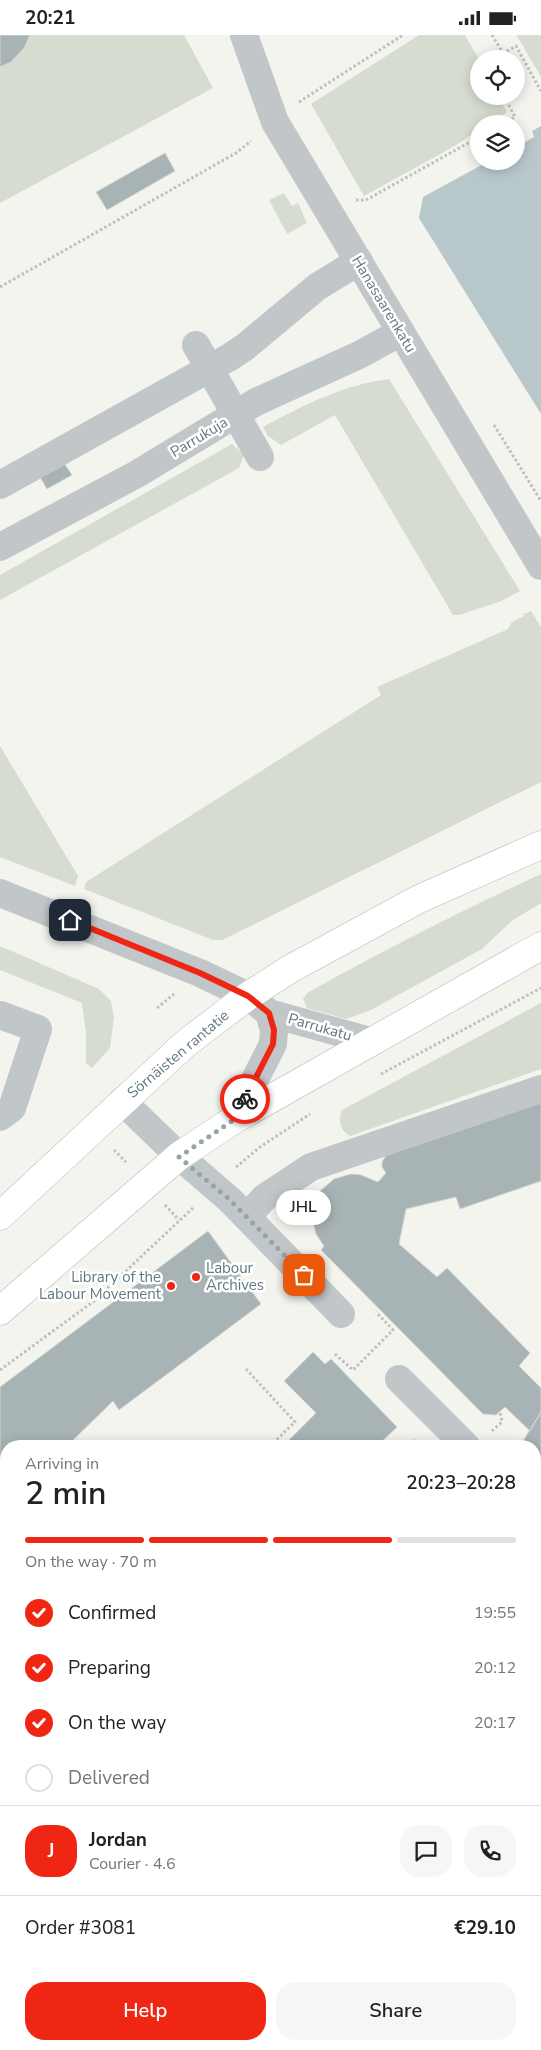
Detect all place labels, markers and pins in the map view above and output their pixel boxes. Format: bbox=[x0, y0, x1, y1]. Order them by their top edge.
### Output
pin bbox=[49, 899, 91, 941]
callout: JHL bbox=[276, 1190, 332, 1225]
pin bbox=[283, 1254, 325, 1296]
place label: Labour Archives bbox=[206, 1258, 264, 1295]
place label: Library of the Labour Movement bbox=[39, 1267, 162, 1304]
marker: Labour Archives bbox=[190, 1271, 202, 1283]
marker: Library of the Labour Movement bbox=[165, 1280, 177, 1292]

